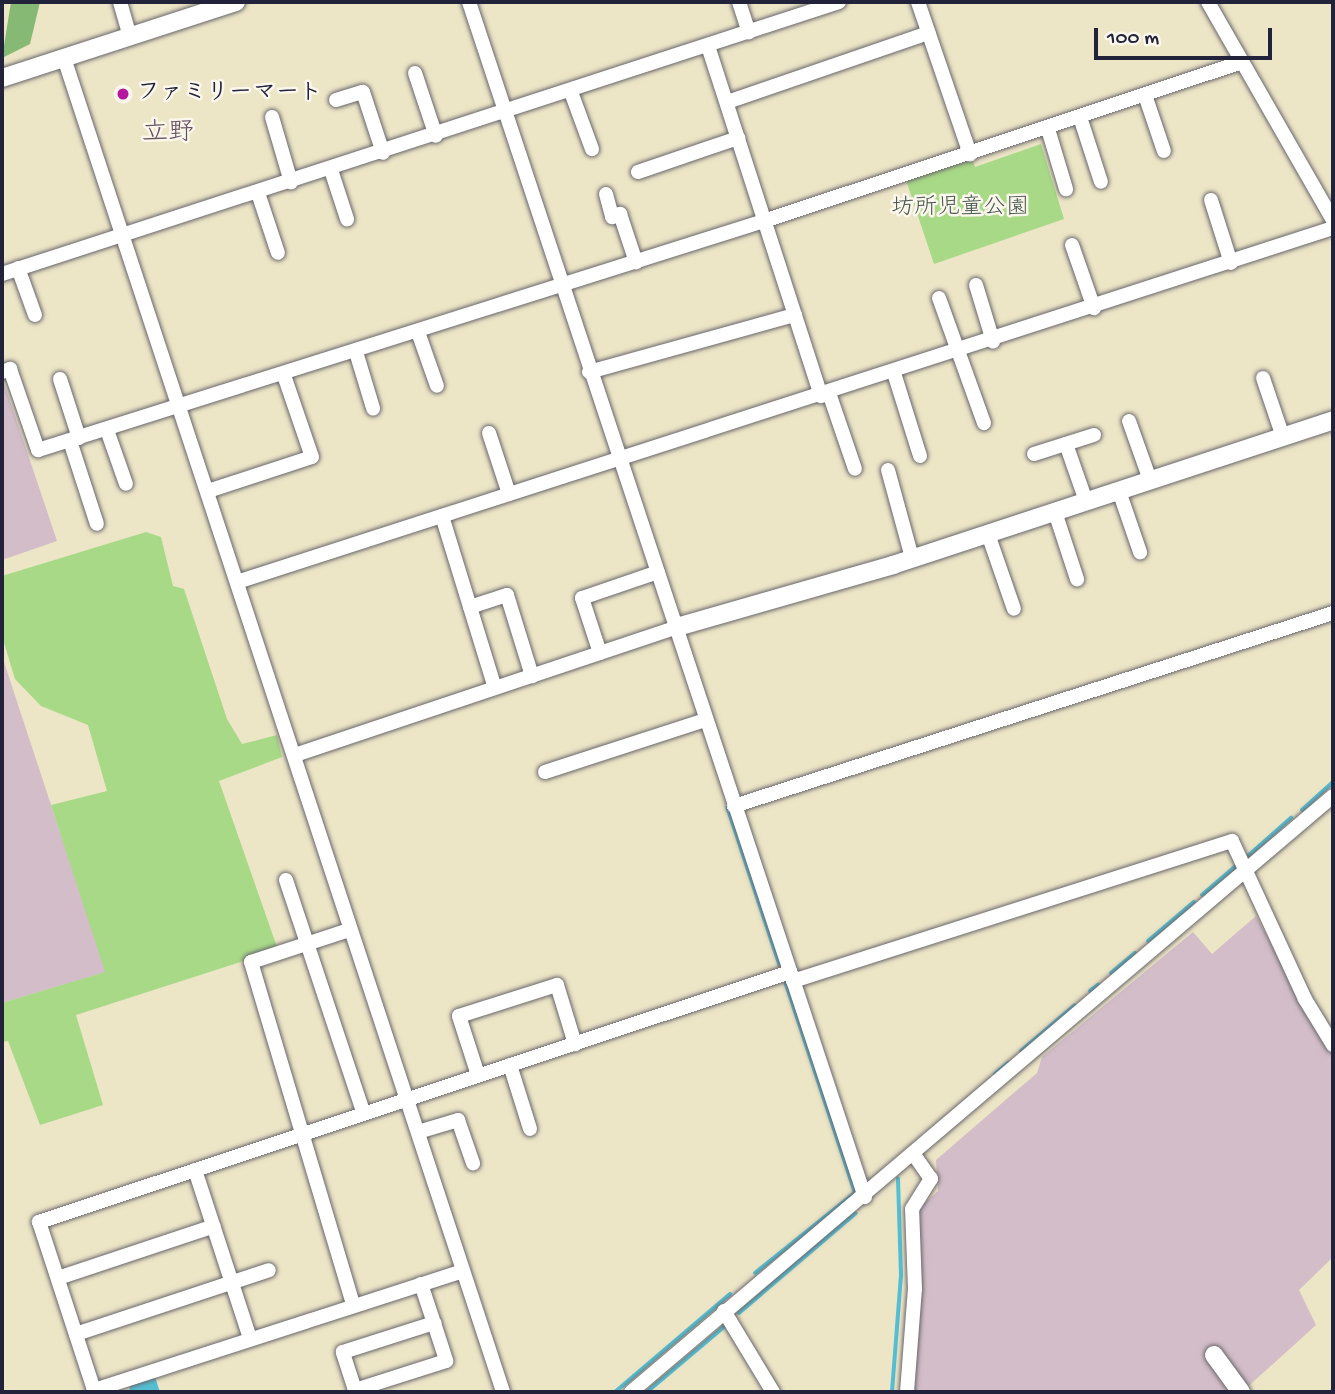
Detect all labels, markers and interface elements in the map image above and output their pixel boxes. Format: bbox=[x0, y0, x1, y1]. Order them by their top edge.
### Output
scale bar bbox=[1097, 14, 1276, 58]
text: 100 m bbox=[1107, 27, 1159, 52]
place label: ファミリーマート bbox=[137, 80, 321, 108]
marker: ファミリーマート bbox=[115, 86, 131, 102]
district label: 立野 bbox=[142, 119, 194, 151]
park label: 坊所児童公園 bbox=[891, 195, 1029, 223]

